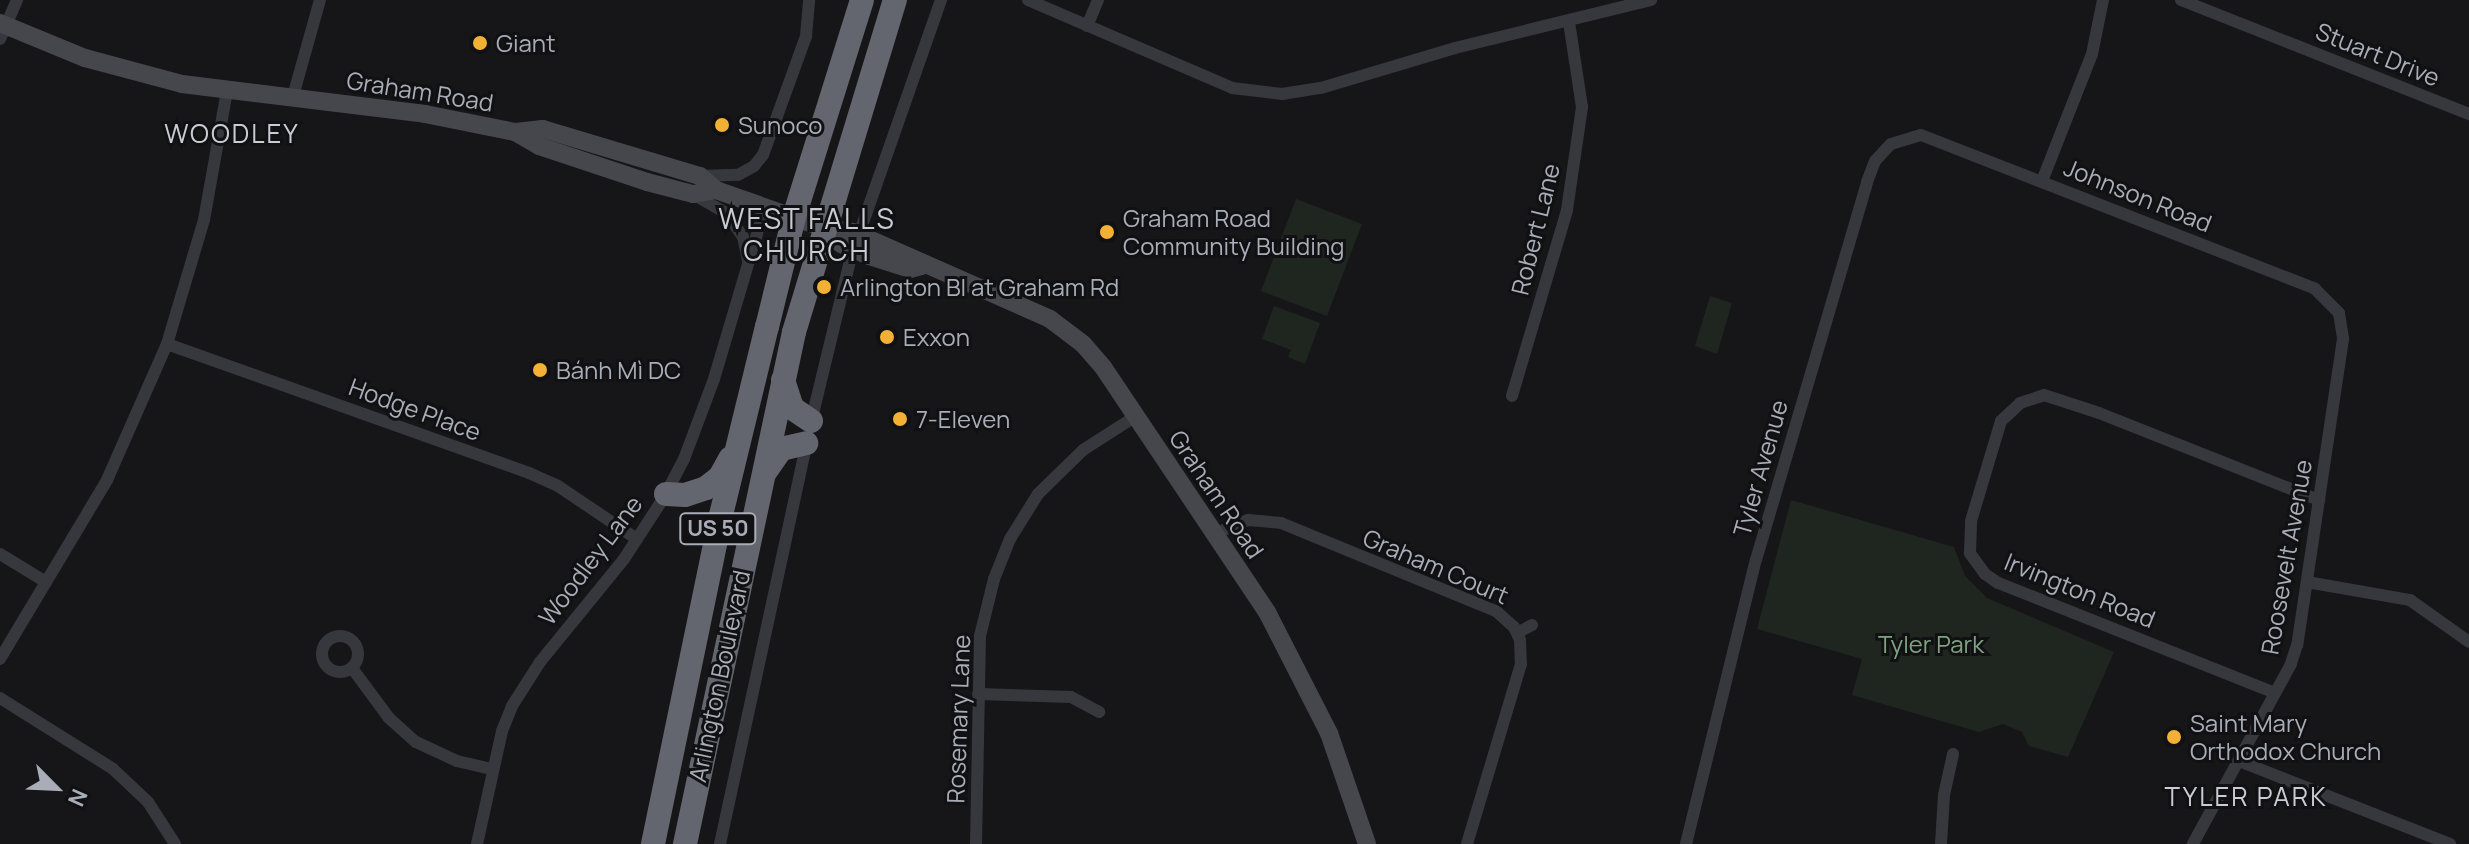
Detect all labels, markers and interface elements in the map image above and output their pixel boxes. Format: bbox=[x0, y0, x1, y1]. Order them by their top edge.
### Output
street label: Stuart Drive bbox=[2312, 16, 2444, 92]
place label: Giant bbox=[496, 29, 556, 57]
marker: Giant bbox=[471, 34, 489, 52]
street label: Graham Road bbox=[345, 65, 495, 117]
place label: Sunoco bbox=[738, 111, 823, 139]
marker: Sunoco bbox=[713, 116, 731, 134]
district label: WOODLEY bbox=[164, 118, 300, 150]
street label: Johnson Road bbox=[2060, 152, 2216, 238]
street label: Robert Lane bbox=[1505, 160, 1565, 298]
district label: WEST FALLS CHURCH bbox=[718, 201, 896, 267]
place label: Graham Road Community Building bbox=[1123, 204, 1344, 260]
marker: Graham Road Community Building bbox=[1098, 223, 1116, 241]
place label: Arlington Bl at Graham Rd bbox=[840, 273, 1119, 301]
marker: Arlington Bl at Graham Rd bbox=[815, 278, 833, 296]
place label: Exxon bbox=[903, 323, 970, 351]
marker: Exxon bbox=[878, 328, 896, 346]
place label: Bánh Mì DC bbox=[556, 356, 681, 384]
marker: Bánh Mì DC bbox=[531, 361, 549, 379]
street label: Hodge Place bbox=[345, 372, 485, 446]
street label: Tyler Avenue bbox=[1727, 396, 1793, 540]
place label: 7-Eleven bbox=[916, 405, 1010, 433]
marker: 7-Eleven bbox=[891, 410, 909, 428]
street label: Graham Road bbox=[1164, 425, 1270, 563]
street label: Roosevelt Avenue bbox=[2255, 457, 2317, 657]
street label: Woodley Lane bbox=[532, 490, 648, 630]
road number: US 50 bbox=[678, 511, 758, 547]
street label: Graham Court bbox=[1359, 522, 1513, 610]
street label: Irvington Road bbox=[2001, 547, 2159, 633]
street label: Arlington Boulevard bbox=[682, 568, 756, 784]
park label: Tyler Park bbox=[1878, 630, 1984, 658]
street label: Rosemary Lane bbox=[941, 634, 975, 804]
place label: Saint Mary Orthodox Church bbox=[2190, 709, 2381, 765]
marker: Saint Mary Orthodox Church bbox=[2165, 728, 2183, 746]
north arrow bbox=[16, 748, 96, 828]
district label: TYLER PARK bbox=[2164, 781, 2328, 813]
text: N bbox=[61, 784, 95, 811]

